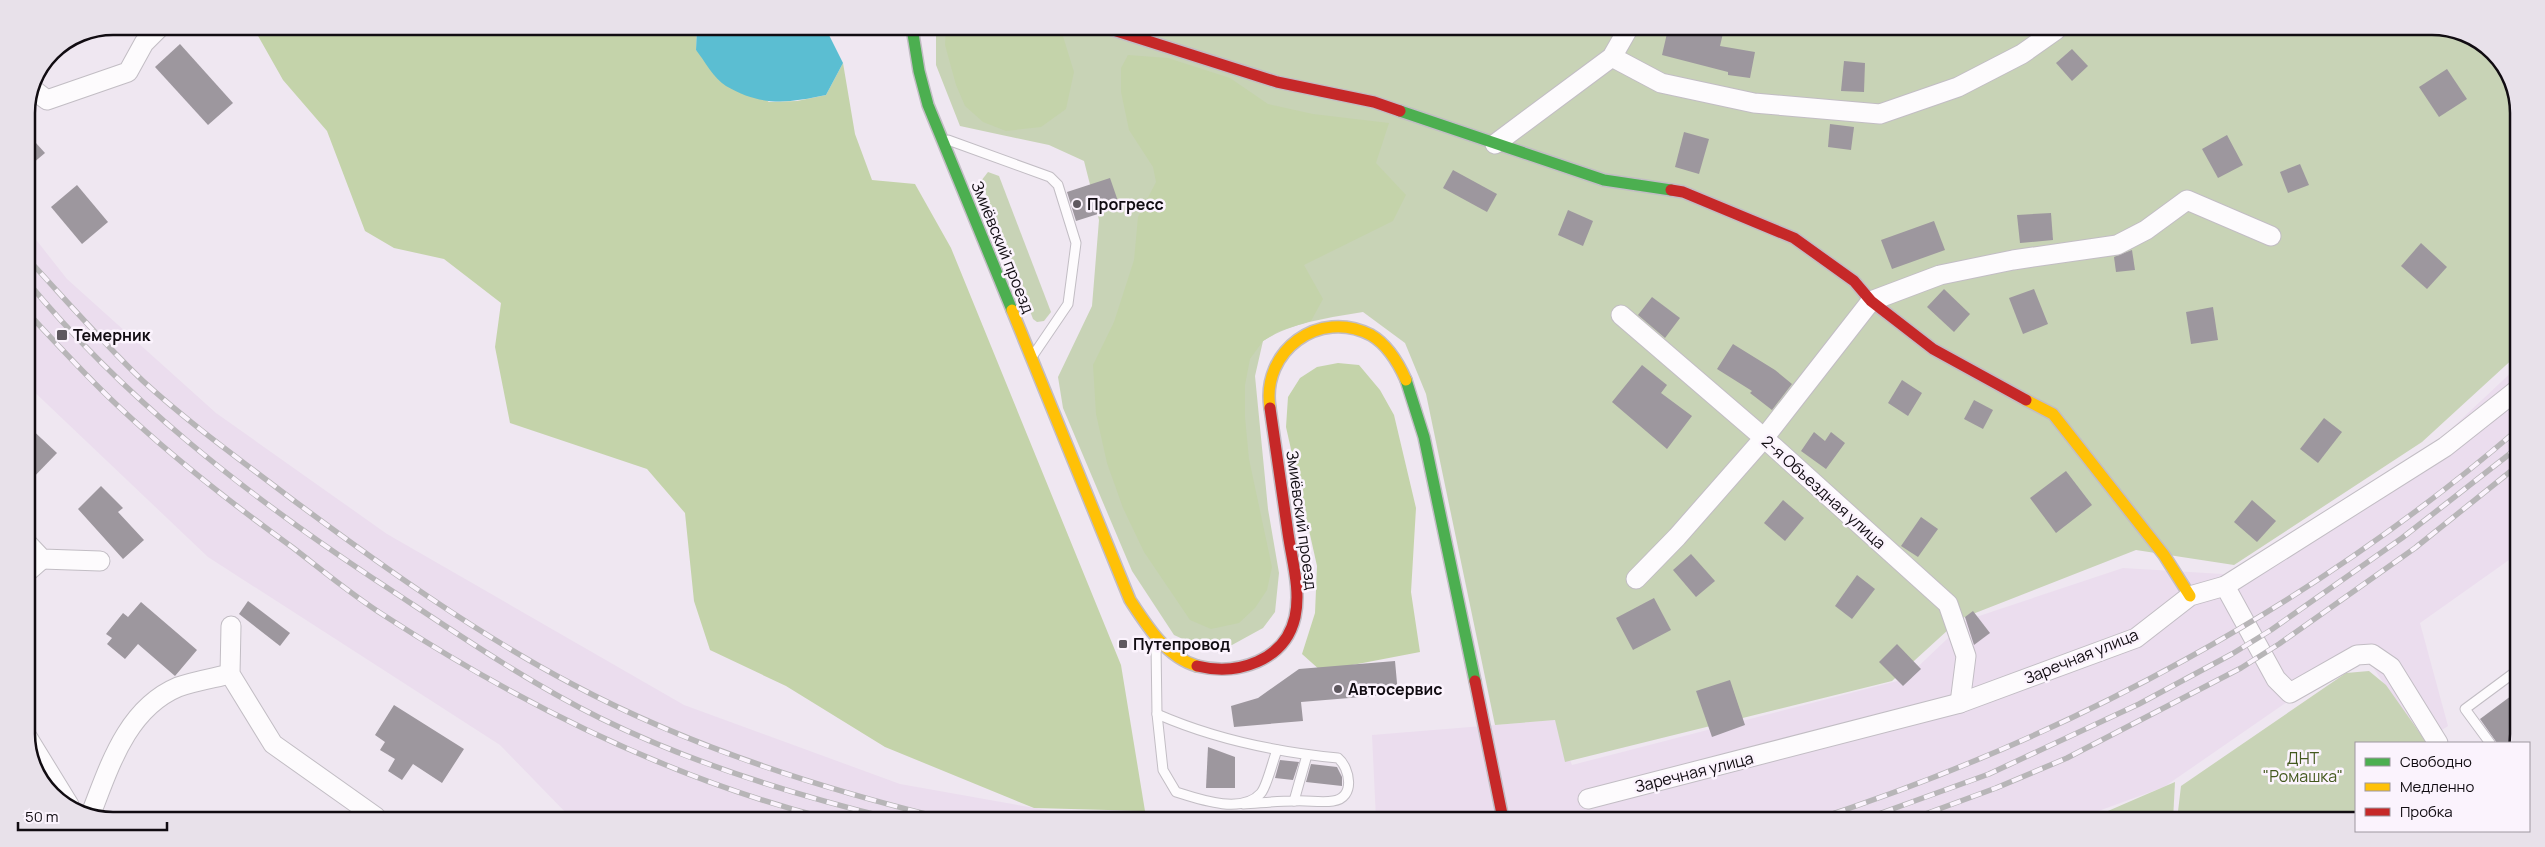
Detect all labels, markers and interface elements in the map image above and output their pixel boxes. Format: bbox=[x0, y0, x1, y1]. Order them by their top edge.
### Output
street label: Змиёвский проезд bbox=[966, 178, 1040, 317]
place label: Прогресс bbox=[1087, 193, 1164, 215]
marker: Прогресс bbox=[1071, 198, 1083, 210]
place label: Темерник bbox=[73, 324, 151, 346]
marker: Темерник bbox=[55, 328, 69, 342]
street label: 2-я Объездная улица bbox=[1757, 430, 1891, 554]
street label: Змиёвский проезд bbox=[1281, 449, 1323, 592]
street label: Заречная улица bbox=[2021, 623, 2141, 689]
place label: Путепровод bbox=[1133, 633, 1230, 655]
marker: Путепровод bbox=[1117, 638, 1129, 650]
place label: Автосервис bbox=[1348, 678, 1442, 700]
marker: Автосервис bbox=[1332, 683, 1344, 695]
legend bbox=[2355, 742, 2530, 832]
street label: Заречная улица bbox=[1632, 747, 1756, 797]
park label: ДНТ "Ромашка" bbox=[2263, 747, 2343, 787]
text: Свободно bbox=[2400, 751, 2472, 772]
text: Медленно bbox=[2400, 776, 2474, 797]
scale bar bbox=[18, 800, 166, 832]
text: Пробка bbox=[2400, 801, 2453, 822]
text: 50 m bbox=[25, 806, 59, 827]

